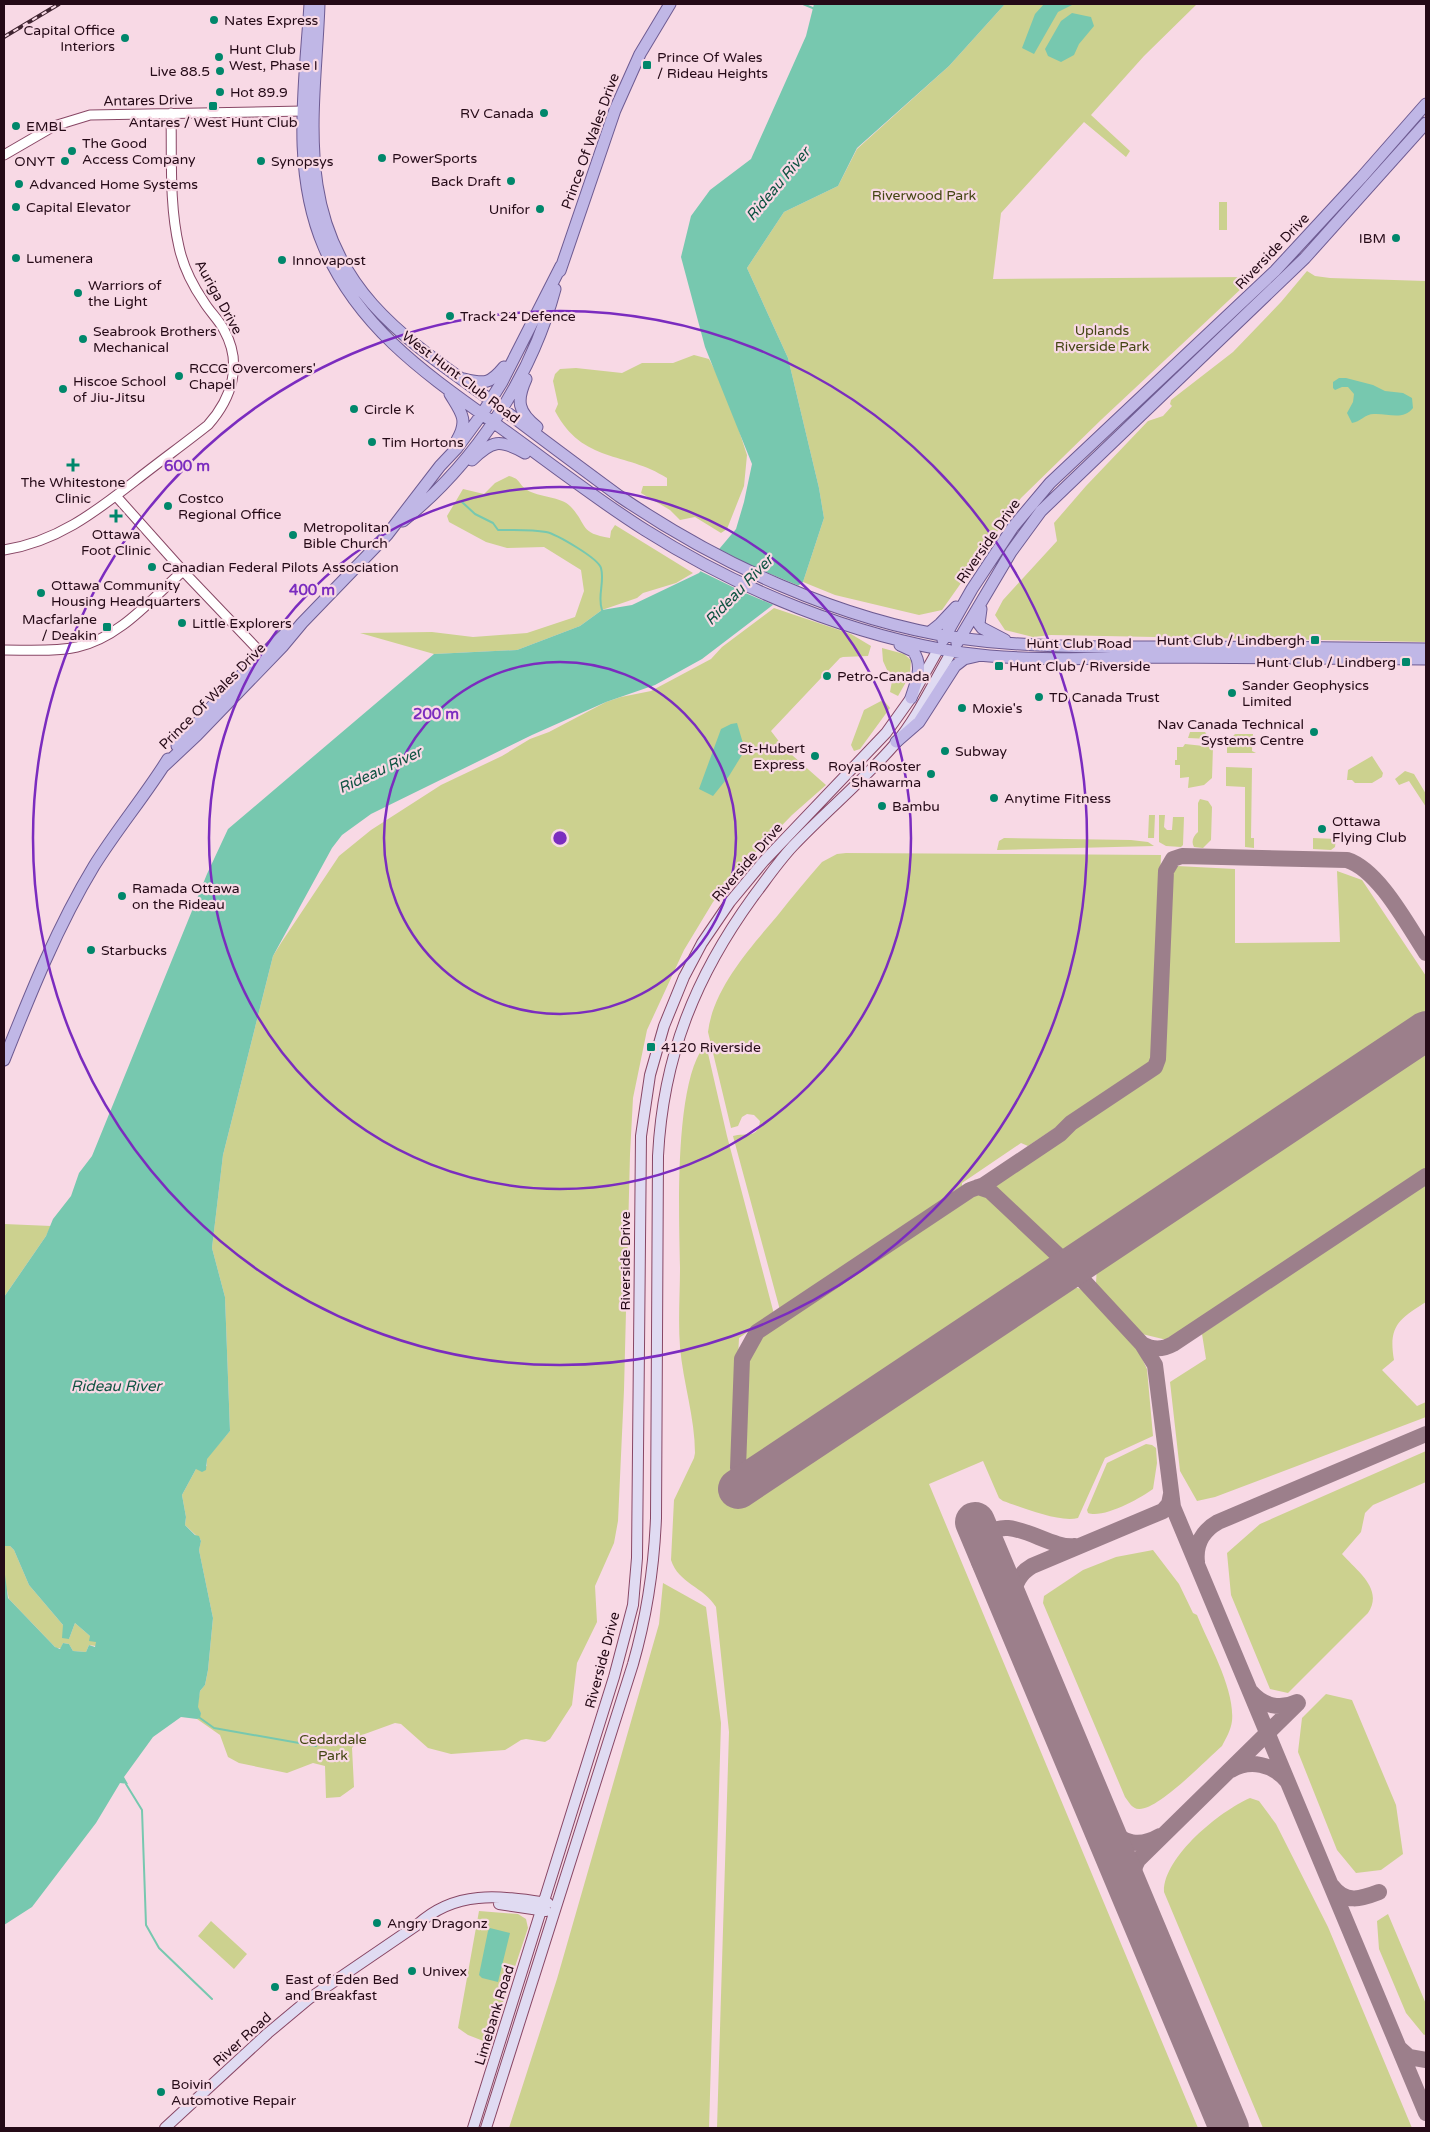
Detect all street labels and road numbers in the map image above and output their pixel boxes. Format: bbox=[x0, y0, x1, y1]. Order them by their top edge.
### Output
street label: Prince Of Wales Drive bbox=[558, 71, 623, 212]
street label: Antares Drive bbox=[103, 91, 193, 110]
street label: Riverside Drive bbox=[1232, 210, 1313, 293]
street label: Auriga Drive bbox=[191, 257, 246, 337]
street label: West Hunt Club Road bbox=[399, 328, 523, 427]
street label: Riverside Drive bbox=[953, 496, 1024, 587]
street label: Hunt Club Road bbox=[1026, 635, 1132, 652]
street label: Prince Of Wales Drive bbox=[156, 639, 269, 753]
street label: Riverside Drive bbox=[708, 819, 786, 905]
street label: Riverside Drive bbox=[617, 1211, 634, 1311]
street label: Riverside Drive bbox=[581, 1610, 624, 1710]
street label: Limebank Road bbox=[471, 1963, 518, 2067]
street label: River Road bbox=[210, 2009, 275, 2070]

